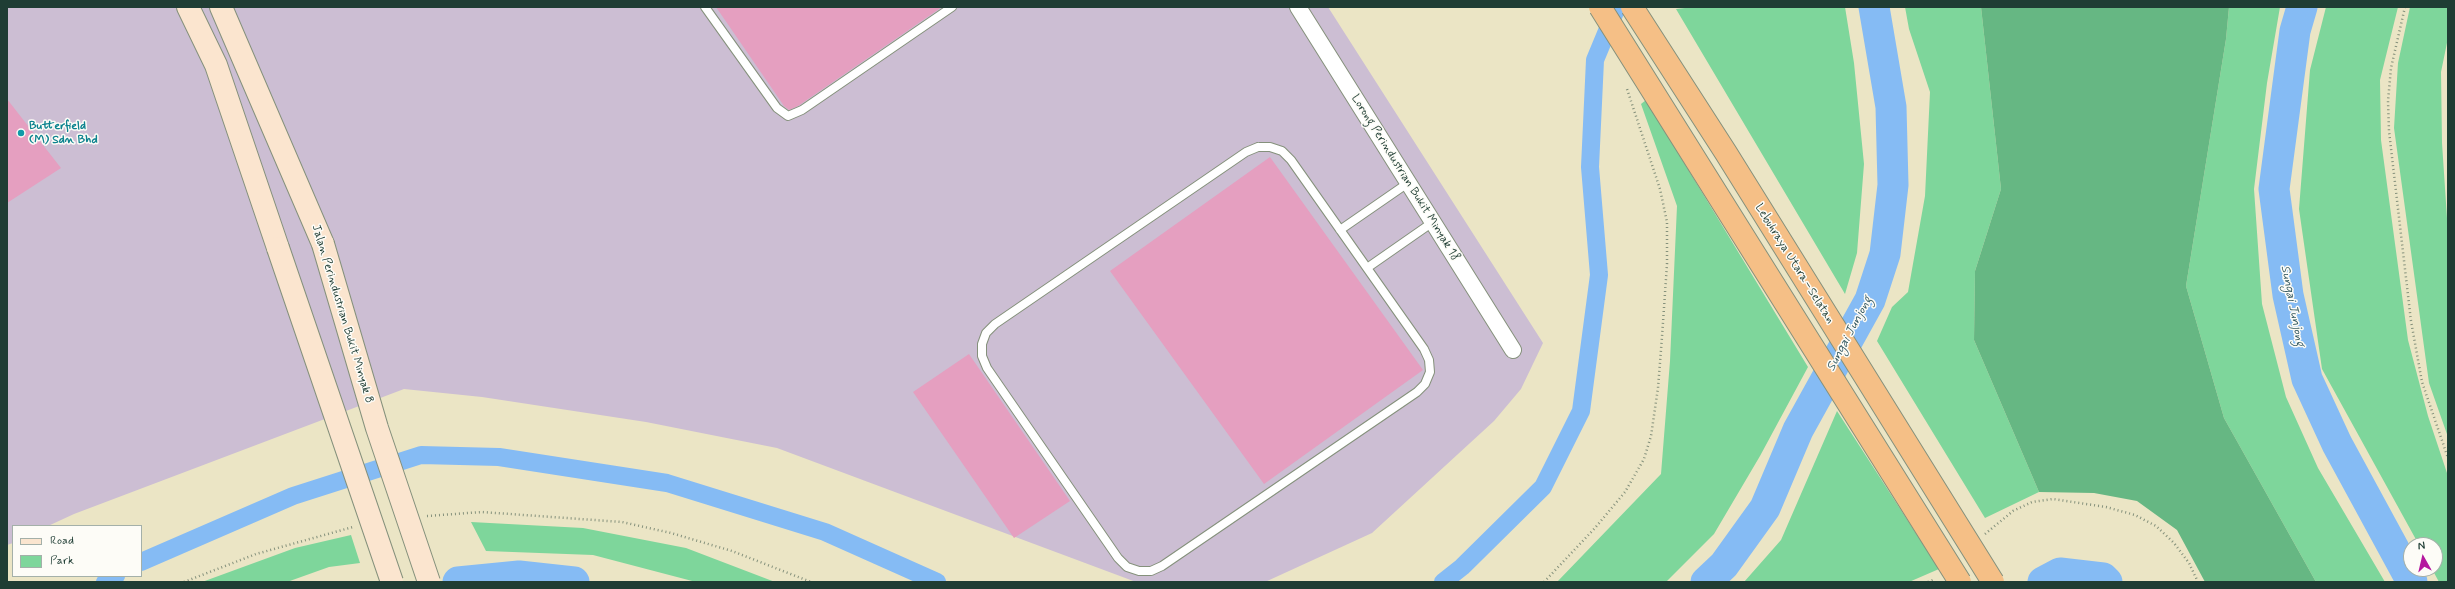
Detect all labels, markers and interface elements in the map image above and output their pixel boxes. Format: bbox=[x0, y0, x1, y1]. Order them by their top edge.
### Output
street label: Lorong Perindustrian Bukit Minyak 18 bbox=[1348, 92, 1462, 264]
place label: Butterfield (M) Sdn Bhd bbox=[29, 119, 98, 147]
marker: Butterfield (M) Sdn Bhd bbox=[16, 128, 26, 138]
street label: Lebuhraya Utara–Selatan bbox=[1751, 201, 1837, 327]
street label: Jalan Perindustrian Bukit Minyak 8 bbox=[308, 223, 376, 405]
water label: Sungai Junjong bbox=[2276, 264, 2308, 348]
water label: Sungai Junjong bbox=[1824, 294, 1876, 374]
legend bbox=[12, 525, 142, 577]
text: Road bbox=[50, 533, 74, 549]
north arrow bbox=[2403, 537, 2443, 577]
text: N bbox=[2417, 539, 2426, 554]
text: Park bbox=[50, 553, 74, 569]

